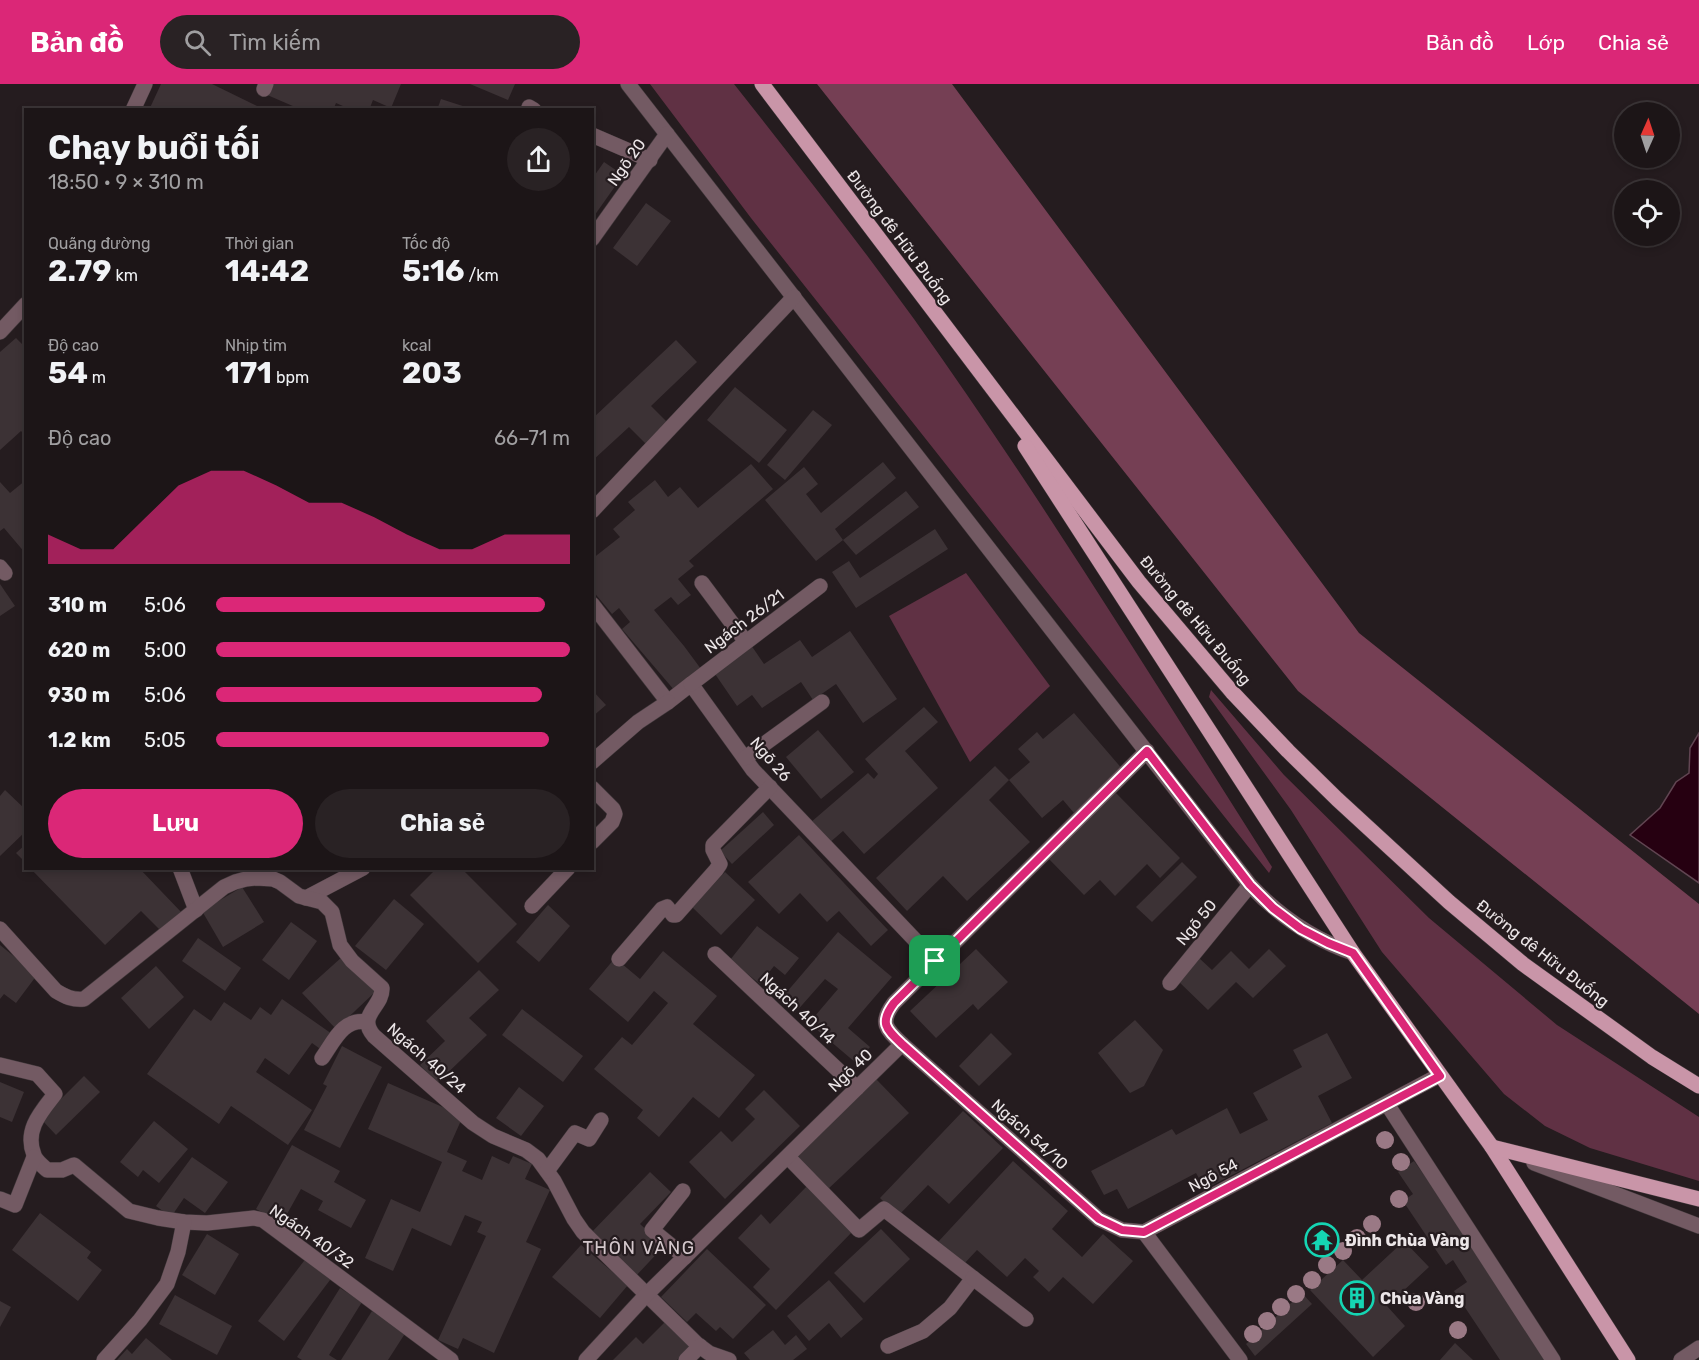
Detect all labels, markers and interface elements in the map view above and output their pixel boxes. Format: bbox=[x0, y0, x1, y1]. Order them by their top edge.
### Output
search box bbox=[160, 15, 580, 69]
text: Bản đồ bbox=[30, 26, 124, 59]
icon: search bbox=[181, 26, 214, 59]
text: Tìm kiếm bbox=[229, 29, 321, 56]
text: Bản đồ bbox=[1426, 30, 1494, 55]
text: Lớp bbox=[1527, 30, 1565, 55]
text: Chia sẻ bbox=[1598, 30, 1669, 55]
north arrow bbox=[1614, 102, 1680, 168]
map controls bbox=[1614, 102, 1680, 246]
text: Chạy buổi tối bbox=[48, 128, 260, 167]
button: share bbox=[507, 128, 570, 191]
street label: Ngõ 20 bbox=[603, 135, 649, 190]
street label: Đường đê Hữu Đuống bbox=[843, 166, 957, 308]
text: 18:50 · 9 × 310 m bbox=[48, 170, 204, 194]
button: locate bbox=[1614, 180, 1680, 246]
text: Quãng đường bbox=[48, 234, 150, 253]
text: Thời gian bbox=[225, 234, 294, 253]
text: Tốc độ bbox=[402, 234, 450, 253]
text: 2.79 bbox=[48, 253, 112, 289]
text: 14:42 bbox=[225, 253, 309, 289]
text: 5:16 bbox=[402, 253, 465, 289]
text: km bbox=[112, 266, 138, 285]
text: /km bbox=[465, 266, 499, 285]
text: Độ cao bbox=[48, 336, 99, 355]
text: Nhịp tim bbox=[225, 336, 287, 355]
text: kcal bbox=[402, 336, 431, 355]
text: 54 bbox=[48, 355, 88, 391]
text: 171 bbox=[225, 355, 272, 391]
text: 203 bbox=[402, 355, 462, 391]
text: m bbox=[88, 368, 106, 387]
text: bpm bbox=[272, 368, 309, 387]
text: Độ cao bbox=[48, 426, 112, 450]
text: 66–71 m bbox=[494, 426, 570, 450]
street label: Đường đê Hữu Đuống bbox=[1136, 551, 1256, 689]
street label: Ngách 26/21 bbox=[701, 585, 788, 657]
text: 310 m bbox=[48, 593, 107, 617]
text: 5:06 bbox=[144, 593, 186, 617]
text: 620 m bbox=[48, 638, 110, 662]
text: 5:00 bbox=[144, 638, 186, 662]
text: 930 m bbox=[48, 683, 110, 707]
text: 5:06 bbox=[144, 683, 186, 707]
text: 1.2 km bbox=[48, 728, 111, 752]
text: 5:05 bbox=[144, 728, 186, 752]
street label: Ngõ 26 bbox=[746, 733, 795, 786]
button: Lưu bbox=[48, 789, 303, 858]
button: Chia sẻ bbox=[315, 789, 570, 858]
street label: Đường đê Hữu Đuống bbox=[1473, 895, 1614, 1011]
street label: Ngõ 50 bbox=[1172, 896, 1221, 949]
pin bbox=[909, 935, 960, 986]
icon: arrive bbox=[918, 944, 951, 977]
street label: Ngách 40/14 bbox=[756, 969, 839, 1048]
street label: Ngách 40/24 bbox=[383, 1019, 470, 1098]
street label: Ngõ 40 bbox=[824, 1045, 876, 1096]
street label: Ngách 54/10 bbox=[988, 1095, 1072, 1174]
street label: Ngõ 54 bbox=[1185, 1155, 1241, 1196]
street label: Ngách 40/32 bbox=[266, 1200, 358, 1272]
temple icon: Đình Chùa Vàng bbox=[1304, 1222, 1340, 1258]
place label: Đình Chùa Vàng bbox=[1345, 1231, 1470, 1250]
district label: THÔN VÀNG bbox=[582, 1237, 696, 1259]
building icon: Chùa Vàng bbox=[1339, 1280, 1375, 1316]
place label: Chùa Vàng bbox=[1380, 1289, 1464, 1308]

